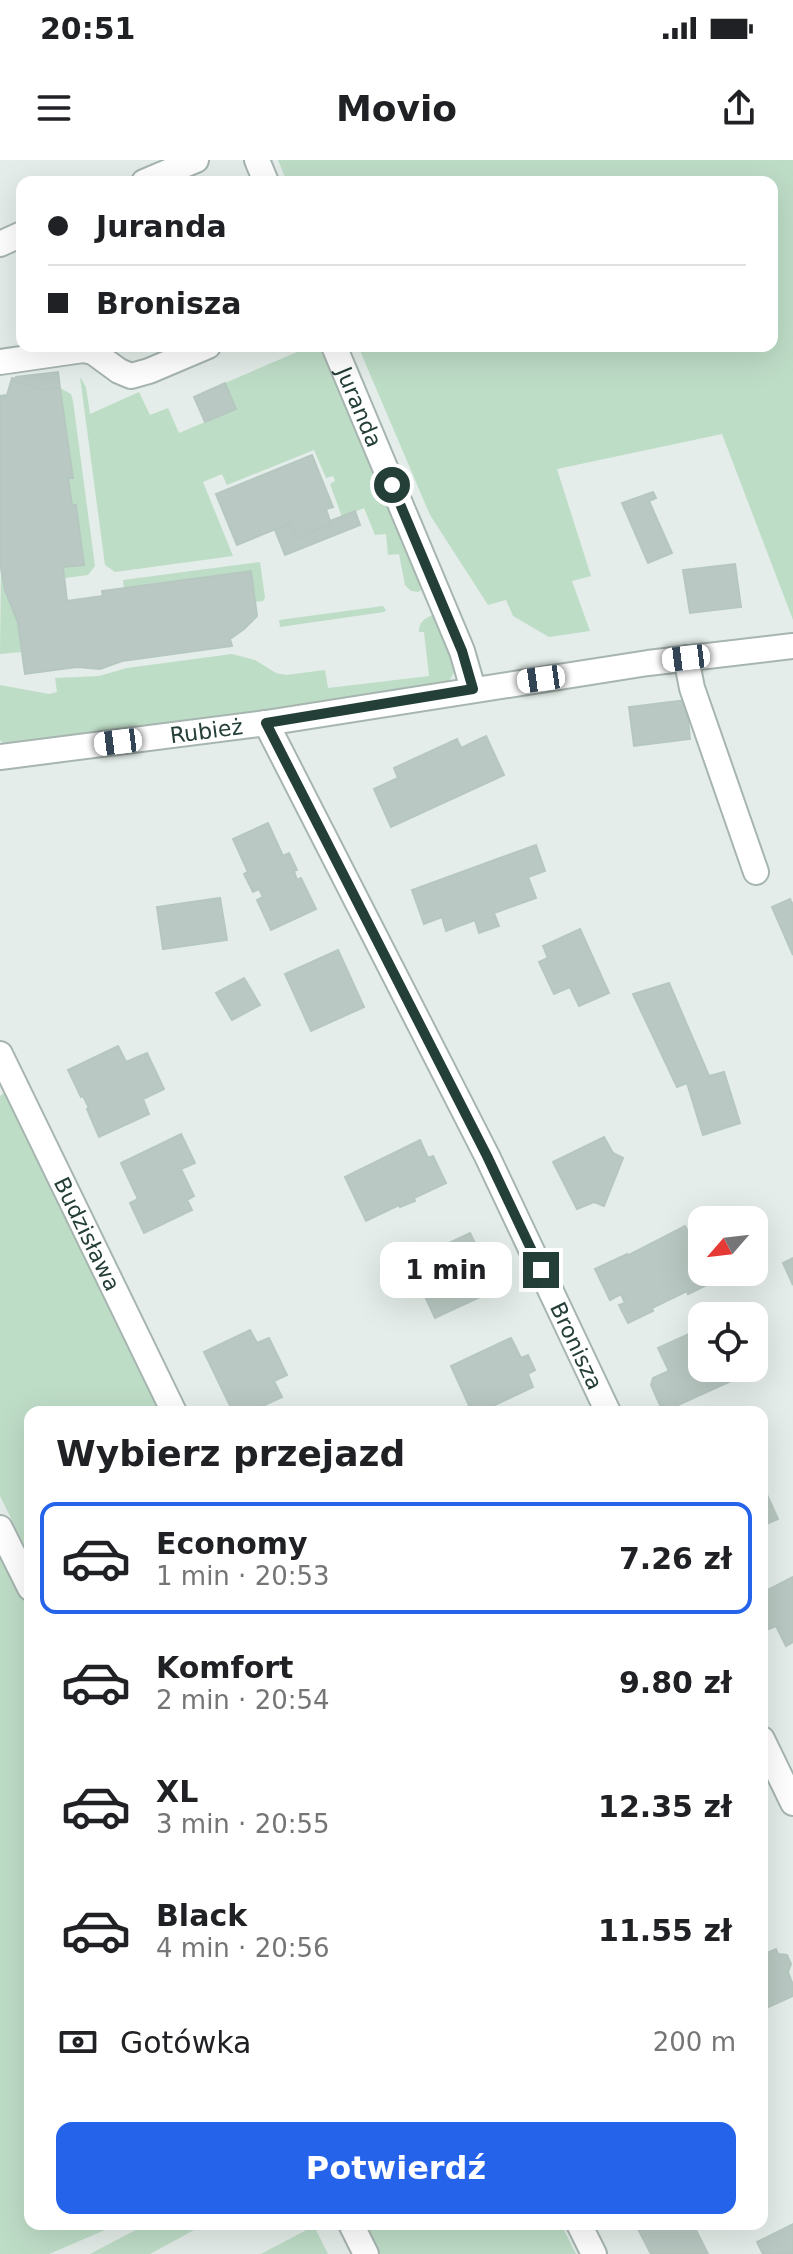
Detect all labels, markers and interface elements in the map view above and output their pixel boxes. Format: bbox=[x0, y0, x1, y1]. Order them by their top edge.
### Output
text: 20:51 bbox=[40, 11, 136, 46]
icon: menu bbox=[32, 86, 76, 130]
icon: share bbox=[717, 86, 761, 130]
text: Movio bbox=[336, 88, 457, 129]
text: Juranda bbox=[96, 209, 227, 244]
text: Bronisza bbox=[96, 286, 241, 321]
street label: Juranda bbox=[331, 361, 387, 451]
route start bbox=[374, 467, 410, 503]
car bbox=[661, 643, 711, 673]
car bbox=[516, 664, 566, 694]
street label: Rubież bbox=[168, 714, 244, 748]
car bbox=[93, 727, 143, 757]
street label: Budzisława bbox=[49, 1173, 126, 1295]
north arrow bbox=[688, 1206, 768, 1286]
map controls bbox=[688, 1206, 768, 1382]
callout: 1 min bbox=[381, 1242, 513, 1298]
route end bbox=[523, 1252, 559, 1288]
text: 1 min bbox=[405, 1255, 487, 1285]
street label: Bronisza bbox=[545, 1298, 608, 1393]
button: locate bbox=[688, 1302, 768, 1382]
text: Wybierz przejazd bbox=[56, 1433, 405, 1474]
icon: car bbox=[60, 1522, 132, 1594]
text: Economy bbox=[156, 1526, 308, 1561]
text: 7.26 zł bbox=[619, 1541, 732, 1576]
text: 1 min · 20:53 bbox=[156, 1561, 330, 1591]
icon: car bbox=[60, 1646, 132, 1718]
text: Komfort bbox=[156, 1650, 293, 1685]
text: 9.80 zł bbox=[619, 1665, 732, 1700]
text: 2 min · 20:54 bbox=[156, 1685, 330, 1715]
icon: car bbox=[60, 1770, 132, 1842]
text: XL bbox=[156, 1774, 198, 1809]
text: 12.35 zł bbox=[598, 1789, 732, 1824]
text: 3 min · 20:55 bbox=[156, 1809, 330, 1839]
icon: car bbox=[60, 1894, 132, 1966]
text: Black bbox=[156, 1898, 247, 1933]
text: 11.55 zł bbox=[598, 1913, 732, 1948]
text: 4 min · 20:56 bbox=[156, 1933, 330, 1963]
icon: cash bbox=[56, 2020, 100, 2064]
text: Gotówka bbox=[120, 2025, 251, 2060]
text: 200 m bbox=[653, 2027, 736, 2057]
button: Potwierdź bbox=[56, 2122, 736, 2214]

